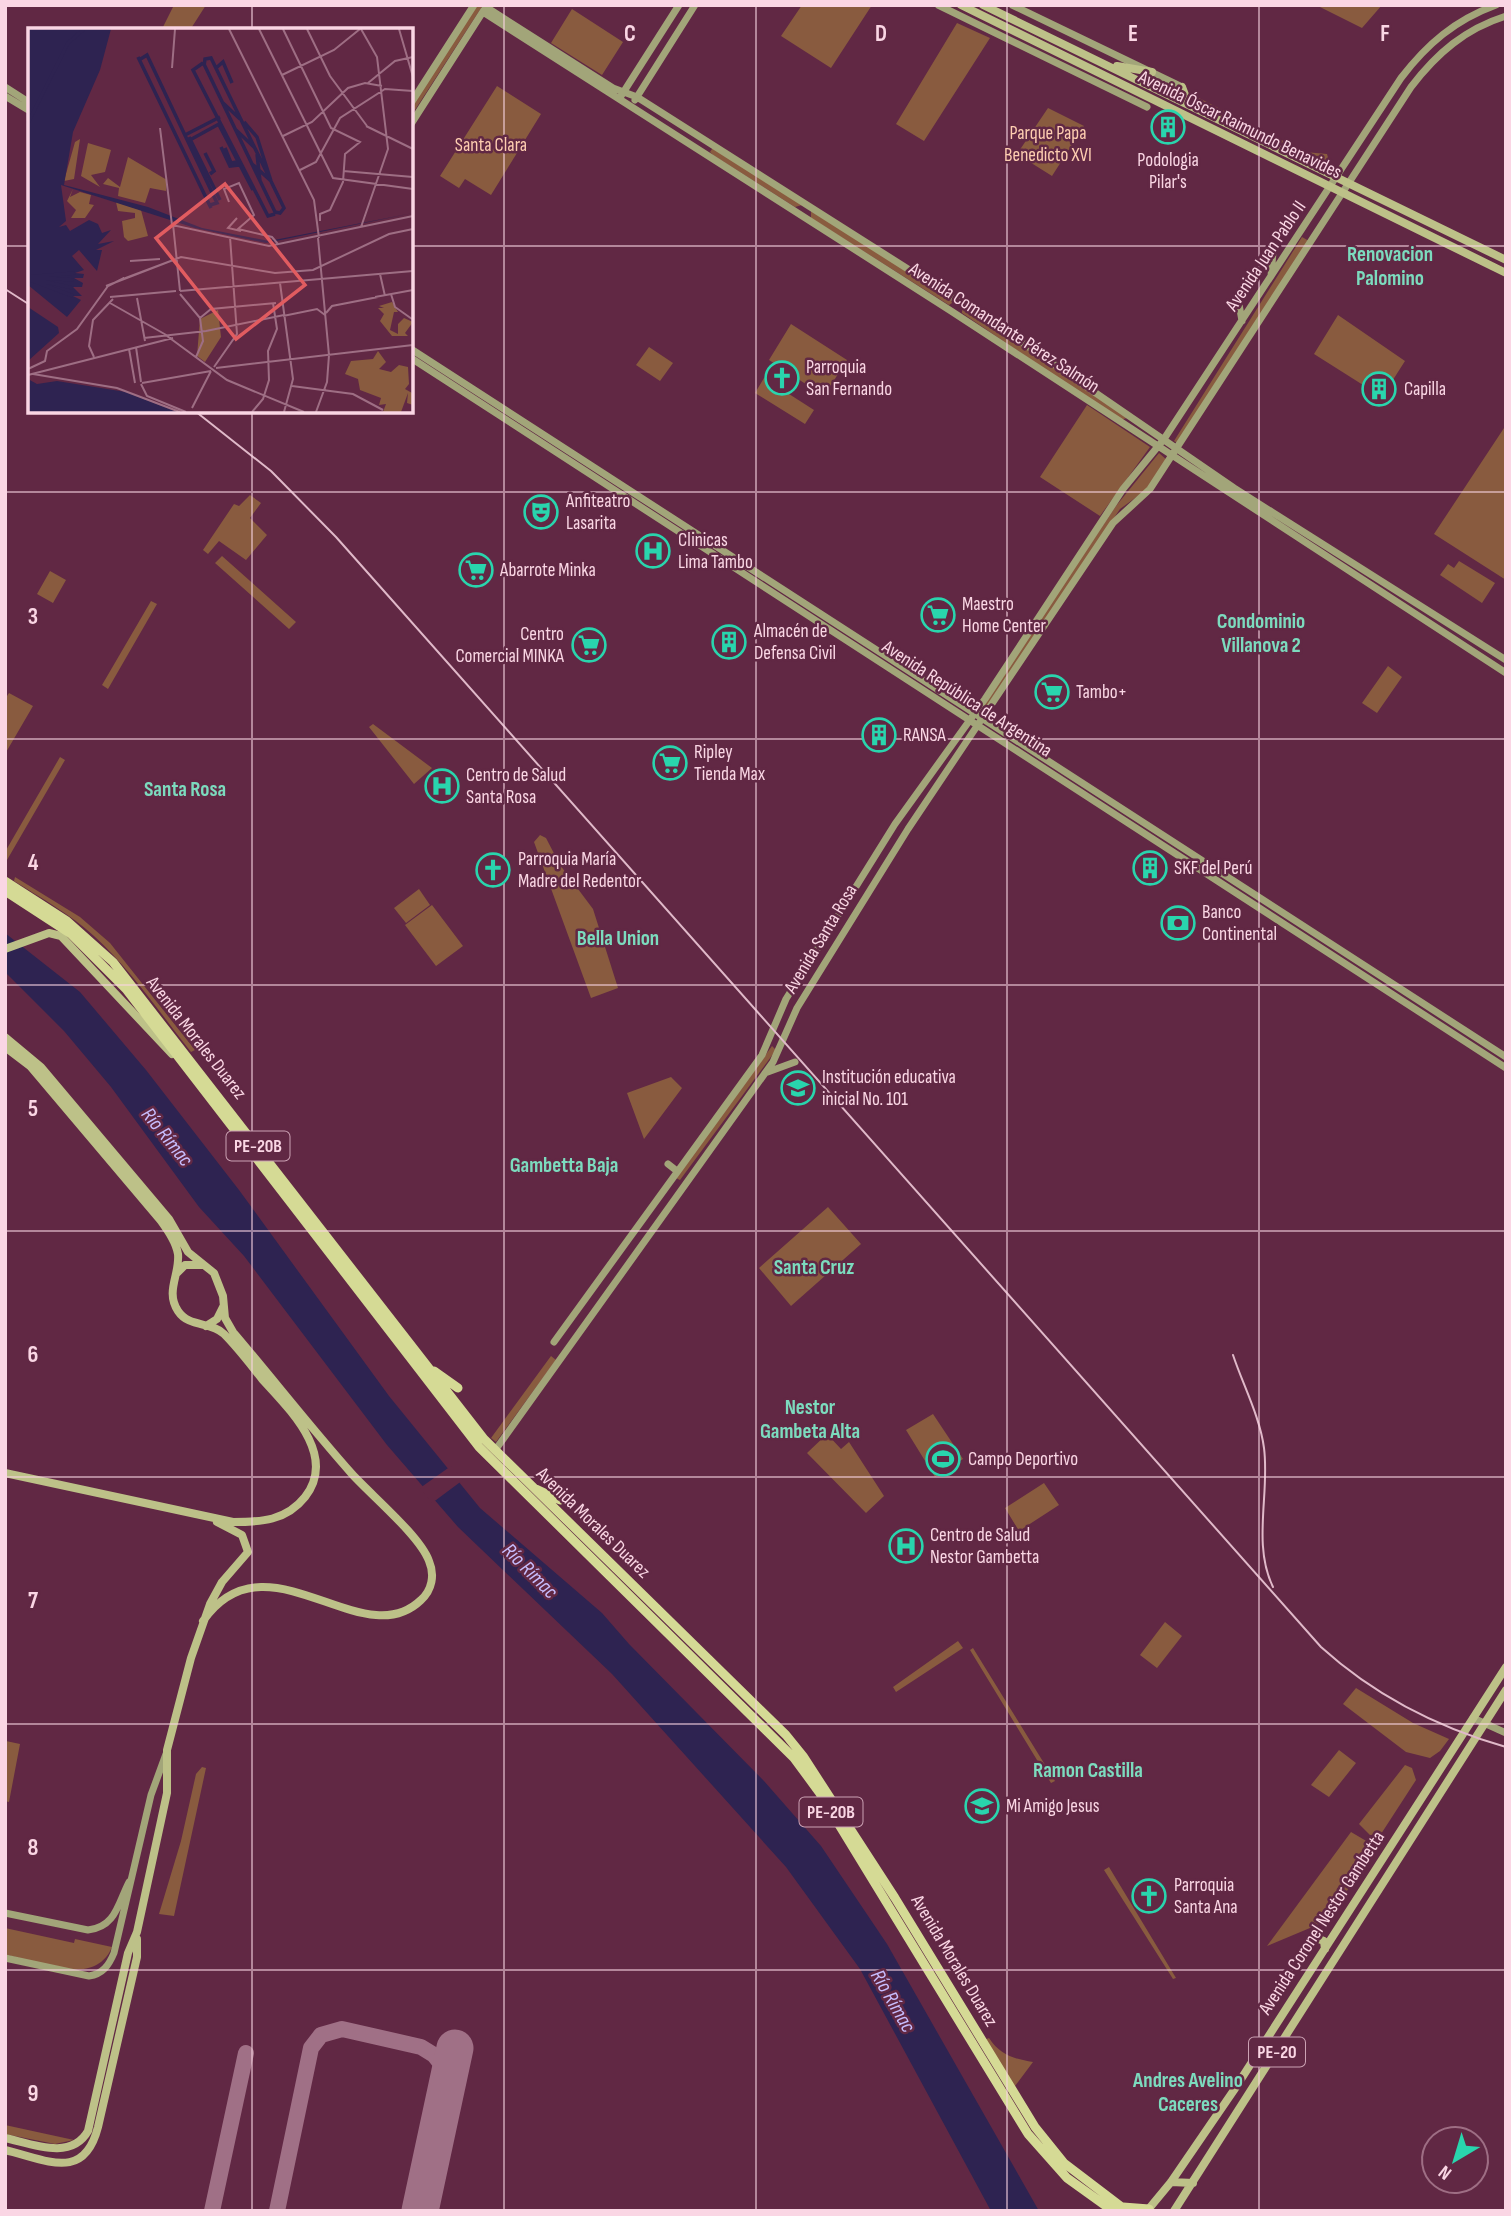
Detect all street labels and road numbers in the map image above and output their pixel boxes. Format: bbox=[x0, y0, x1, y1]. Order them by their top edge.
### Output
street label: Avenida Óscar Raimundo Benavides bbox=[1134, 65, 1345, 184]
street label: Avenida Juan Pablo II bbox=[1220, 196, 1311, 316]
street label: Avenida Comandante Pérez Salmón bbox=[904, 257, 1104, 398]
street label: Avenida República de Argentina bbox=[877, 635, 1056, 763]
street label: Avenida Santa Rosa bbox=[779, 880, 863, 998]
street label: Avenida Morales Duarez bbox=[140, 971, 251, 1104]
road number: PE-20B bbox=[226, 1132, 290, 1161]
street label: Avenida Morales Duarez bbox=[531, 1462, 655, 1583]
road number: PE-20B bbox=[800, 1798, 862, 1826]
street label: Avenida Coronel Nestor Gambetta bbox=[1253, 1827, 1390, 2020]
street label: Avenida Morales Duarez bbox=[905, 1890, 1002, 2031]
road number: PE-20 bbox=[1249, 2038, 1305, 2066]

